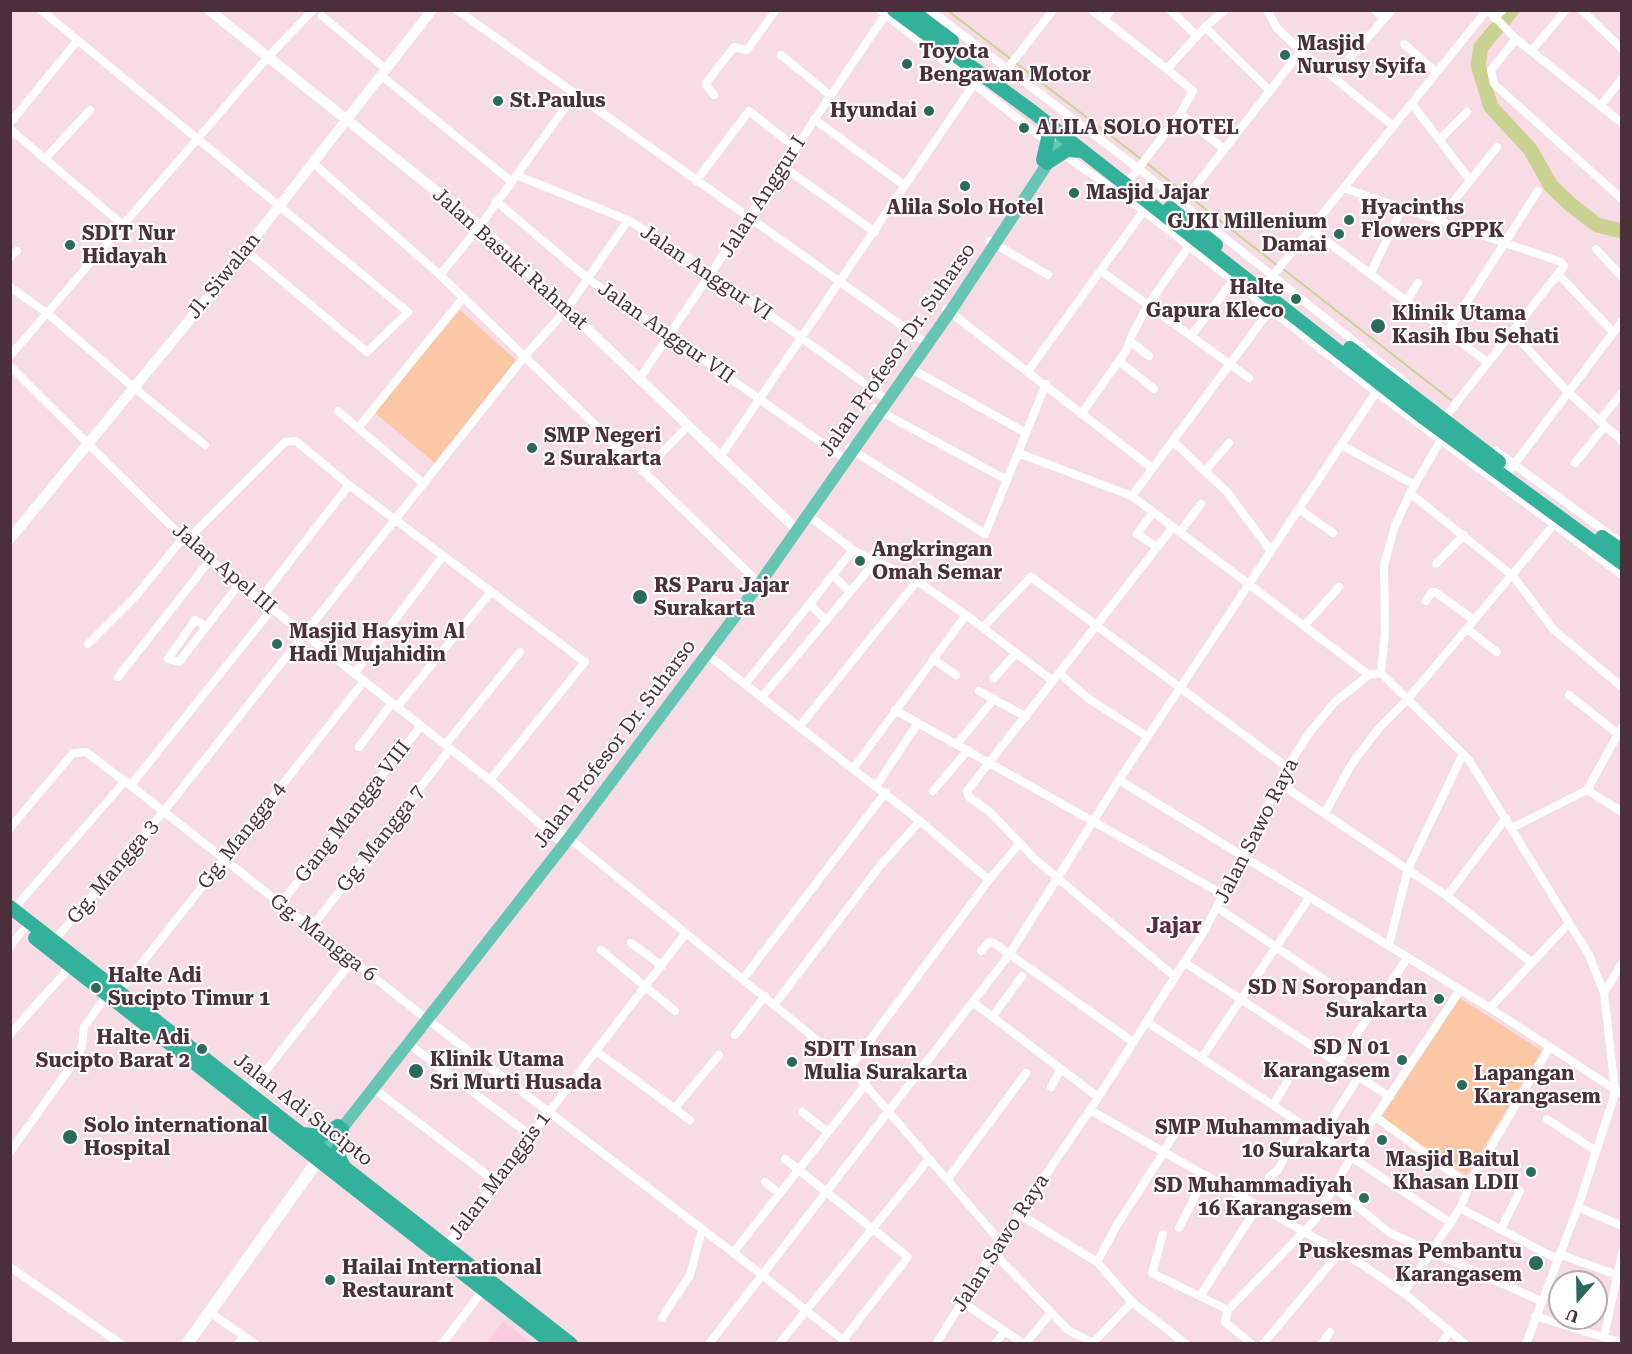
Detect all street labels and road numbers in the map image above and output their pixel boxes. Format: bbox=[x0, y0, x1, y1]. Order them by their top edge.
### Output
street label: Jalan Anggur I bbox=[715, 132, 811, 262]
street label: Jalan Basuki Rahmat bbox=[427, 183, 593, 335]
street label: Jalan Anggur VI bbox=[636, 220, 776, 326]
street label: Jl. Siwalan bbox=[182, 228, 266, 324]
street label: Jalan Profesor Dr. Suharso bbox=[815, 239, 981, 461]
street label: Jalan Anggur VII bbox=[593, 277, 739, 389]
street label: Jalan Apel III bbox=[167, 519, 281, 619]
street label: Jalan Profesor Dr. Suharso bbox=[529, 635, 701, 853]
street label: Gang Mangga VIII bbox=[290, 736, 416, 888]
street label: Jalan Sawo Raya bbox=[1210, 755, 1304, 907]
street label: Gg. Mangga 4 bbox=[193, 778, 291, 894]
street label: Gg. Mangga 7 bbox=[332, 781, 430, 897]
street label: Gg. Mangga 3 bbox=[62, 815, 164, 929]
street label: Gg. Mangga 6 bbox=[265, 889, 381, 987]
street label: Jalan Adi Sucipto bbox=[229, 1048, 377, 1172]
street label: Jalan Manggis 1 bbox=[444, 1107, 556, 1245]
street label: Jalan Sawo Raya bbox=[948, 1170, 1054, 1316]

